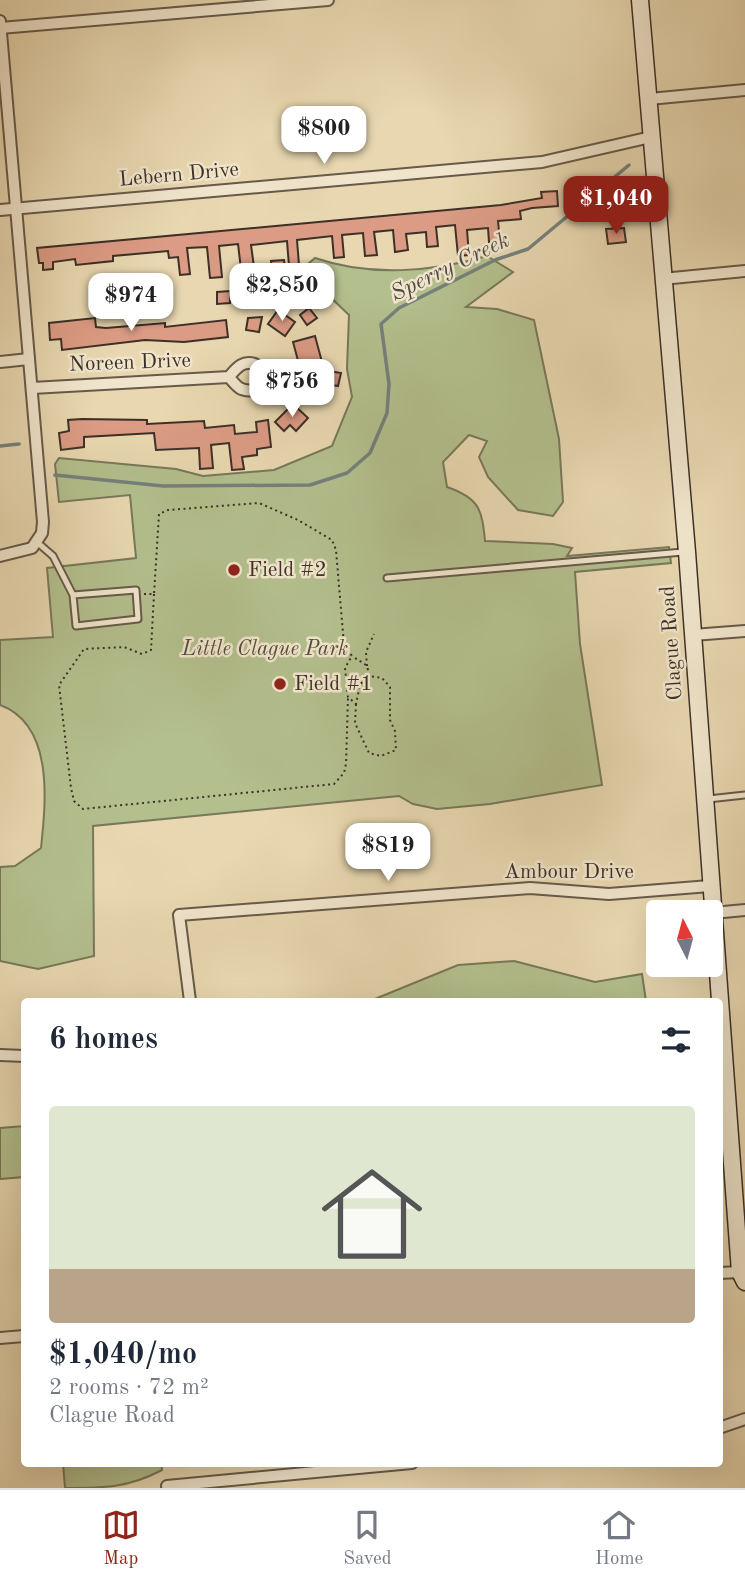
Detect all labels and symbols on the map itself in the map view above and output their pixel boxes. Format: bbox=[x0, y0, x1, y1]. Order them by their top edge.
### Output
pin: $800 bbox=[283, 106, 365, 166]
street label: Lebern Drive bbox=[118, 159, 240, 191]
pin: $1,040 bbox=[559, 176, 673, 236]
water label: Sperry Creek bbox=[387, 228, 514, 307]
pin: $2,850 bbox=[225, 264, 339, 323]
pin: $974 bbox=[90, 274, 172, 333]
street label: Noreen Drive bbox=[69, 350, 191, 376]
pin: $756 bbox=[251, 360, 333, 419]
place label: Field #2 bbox=[248, 560, 327, 581]
marker: Field #2 bbox=[226, 562, 242, 578]
street label: Clague Road bbox=[658, 585, 686, 701]
park label: Little Clague Park bbox=[181, 639, 348, 660]
place label: Field #1 bbox=[294, 674, 373, 695]
marker: Field #1 bbox=[272, 676, 288, 692]
pin: $819 bbox=[347, 824, 429, 883]
street label: Ambour Drive bbox=[504, 862, 634, 883]
north arrow bbox=[646, 900, 723, 976]

